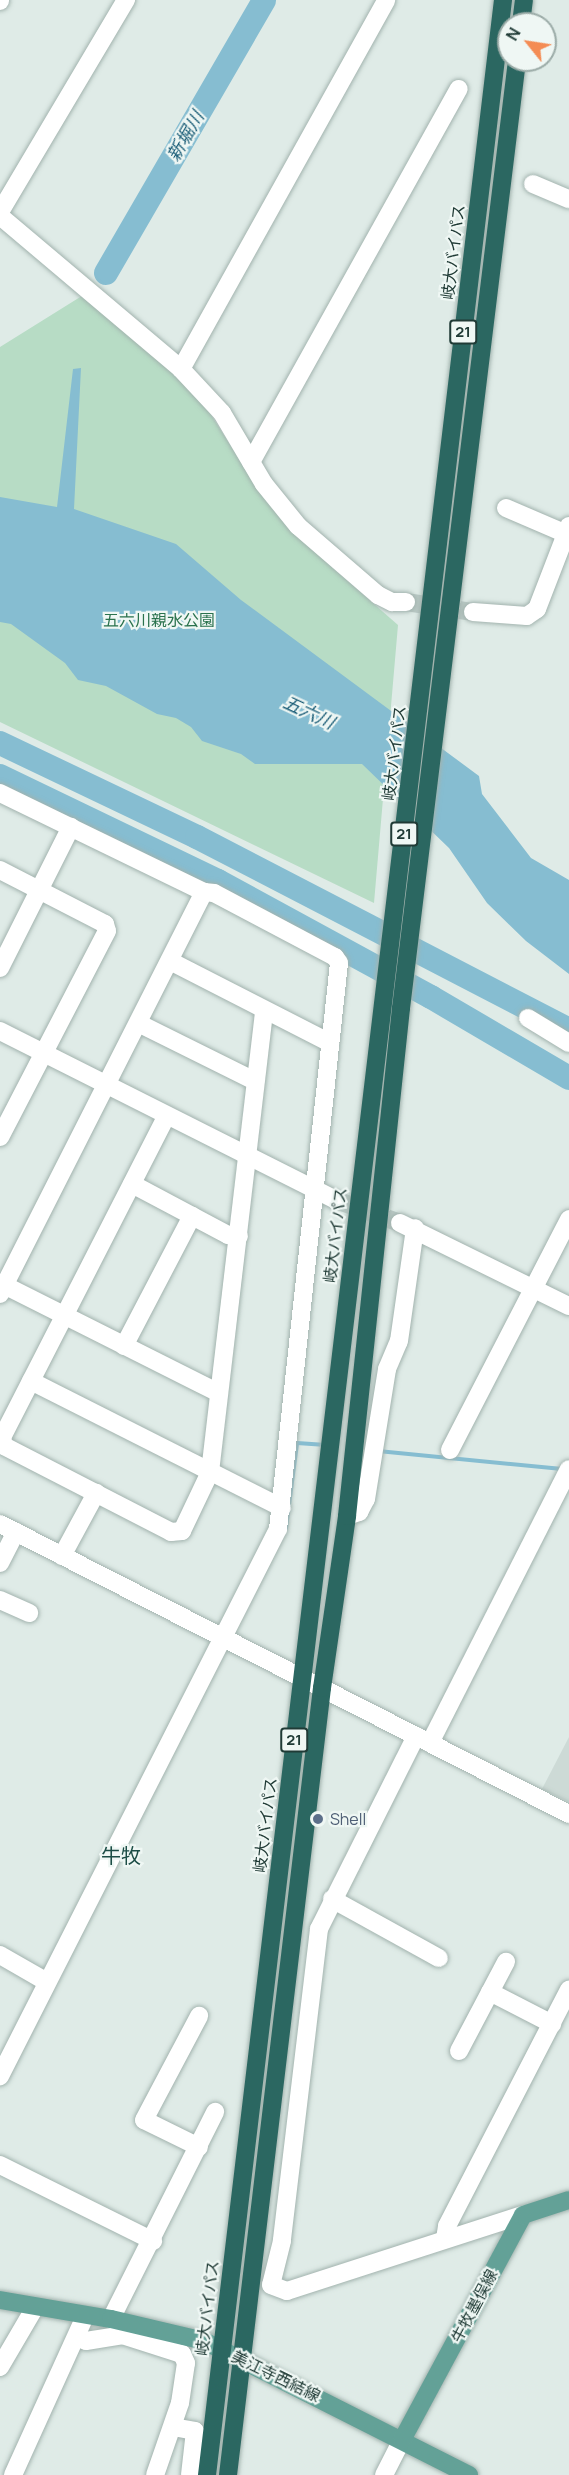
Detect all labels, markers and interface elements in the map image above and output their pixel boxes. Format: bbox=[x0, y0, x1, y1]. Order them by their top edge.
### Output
north arrow bbox=[497, 12, 557, 72]
text: N bbox=[501, 24, 526, 44]
water label: 新堀川 bbox=[162, 107, 208, 165]
street label: 岐大バイパス bbox=[438, 203, 468, 301]
road number: 21 bbox=[448, 320, 478, 344]
park label: 五六川親水公園 bbox=[103, 610, 215, 630]
water label: 五六川 bbox=[280, 691, 338, 733]
street label: 岐大バイパス bbox=[379, 704, 409, 802]
road number: 21 bbox=[389, 822, 419, 846]
street label: 岐大バイパス bbox=[320, 1186, 350, 1284]
road number: 21 bbox=[279, 1728, 309, 1752]
street label: 岐大バイパス bbox=[250, 1776, 280, 1874]
place label: Shell bbox=[330, 1809, 366, 1829]
marker: Shell bbox=[311, 1812, 325, 1826]
district label: 牛牧 bbox=[101, 1843, 141, 1867]
street label: 岐大バイパス bbox=[192, 2259, 222, 2357]
street label: 牛牧墨俣線 bbox=[447, 2266, 501, 2346]
street label: 美江寺西結線 bbox=[229, 2346, 323, 2406]

